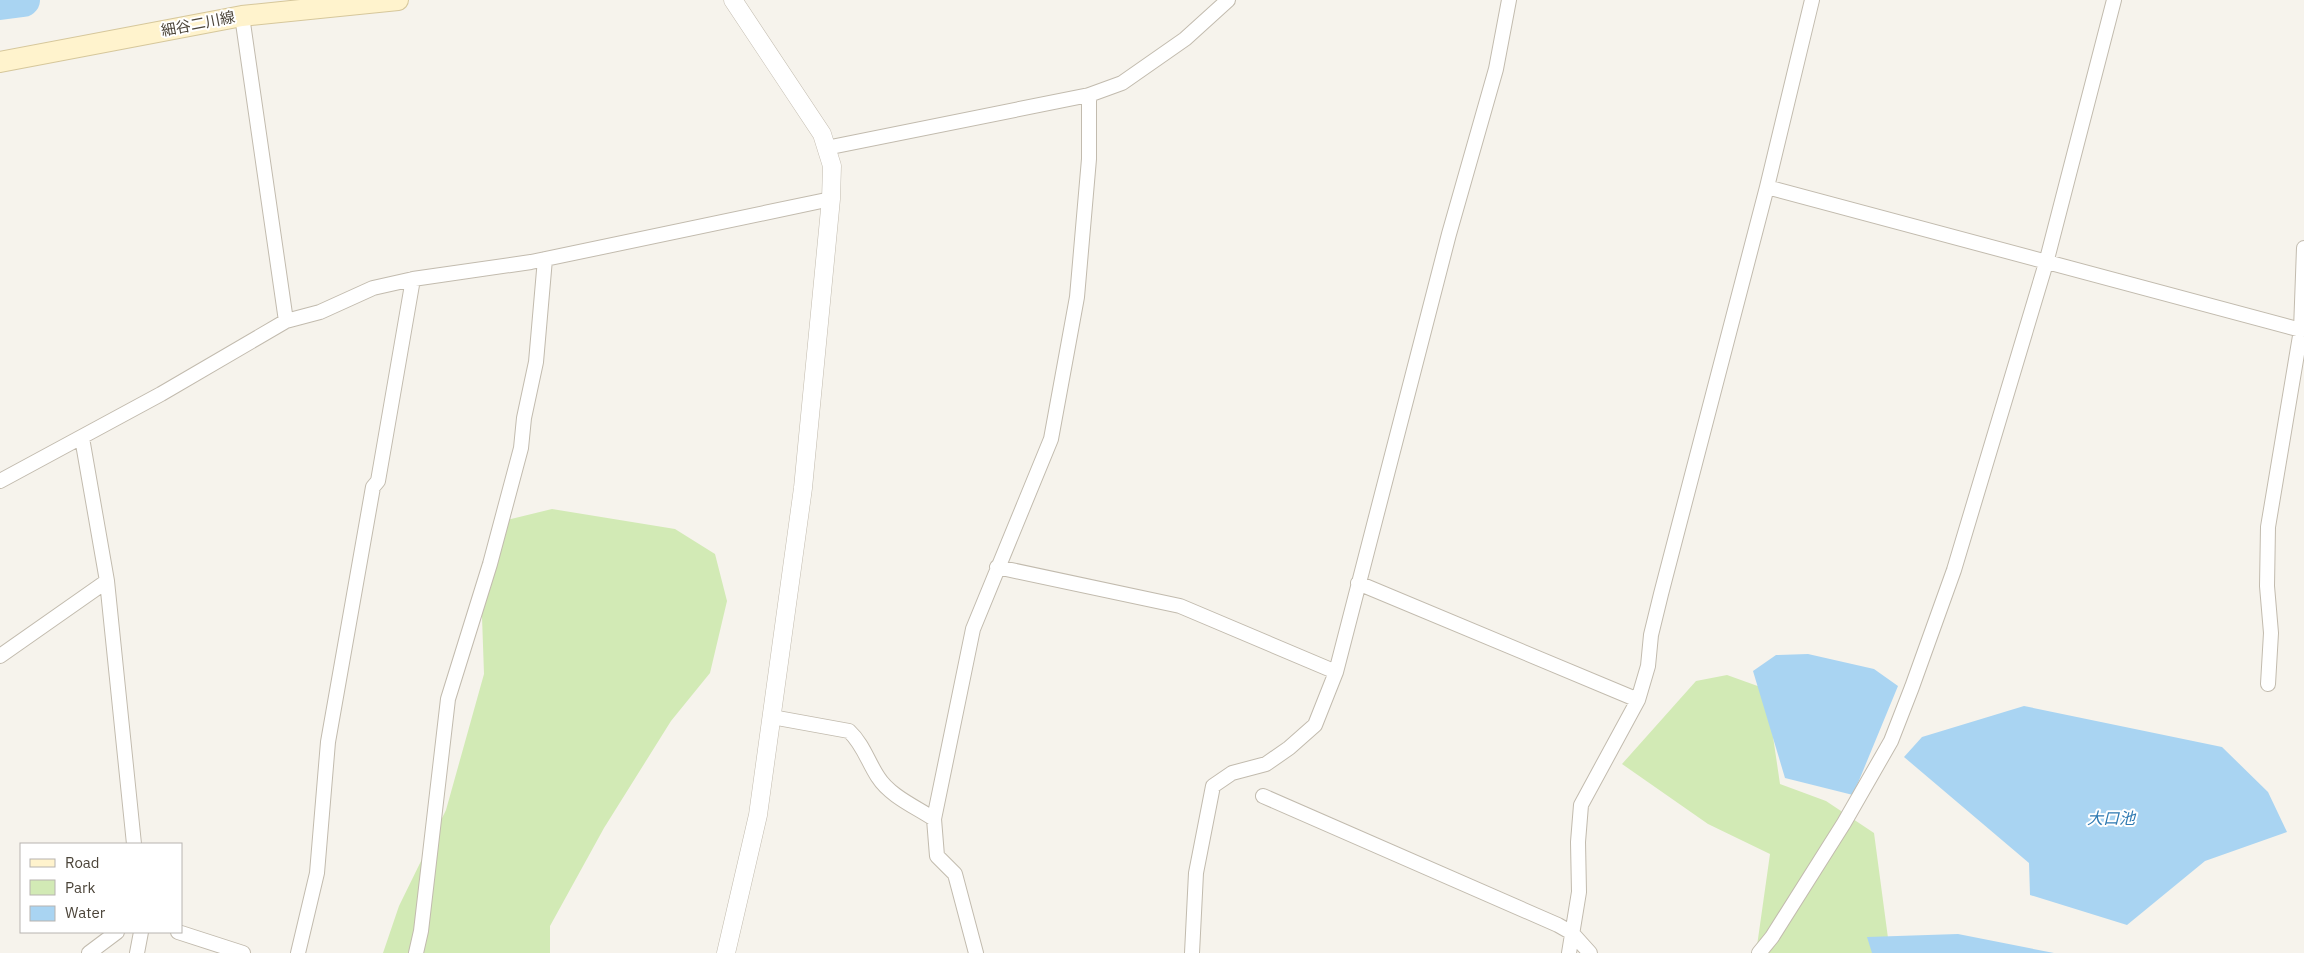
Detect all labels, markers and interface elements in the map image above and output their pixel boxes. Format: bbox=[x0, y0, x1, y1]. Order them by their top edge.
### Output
street label: 細谷二川線 bbox=[159, 7, 237, 40]
water label: 大口池 bbox=[2087, 808, 2137, 828]
legend bbox=[20, 843, 182, 933]
text: Road bbox=[65, 853, 100, 872]
text: Park bbox=[65, 878, 95, 897]
text: Water bbox=[65, 903, 106, 922]

